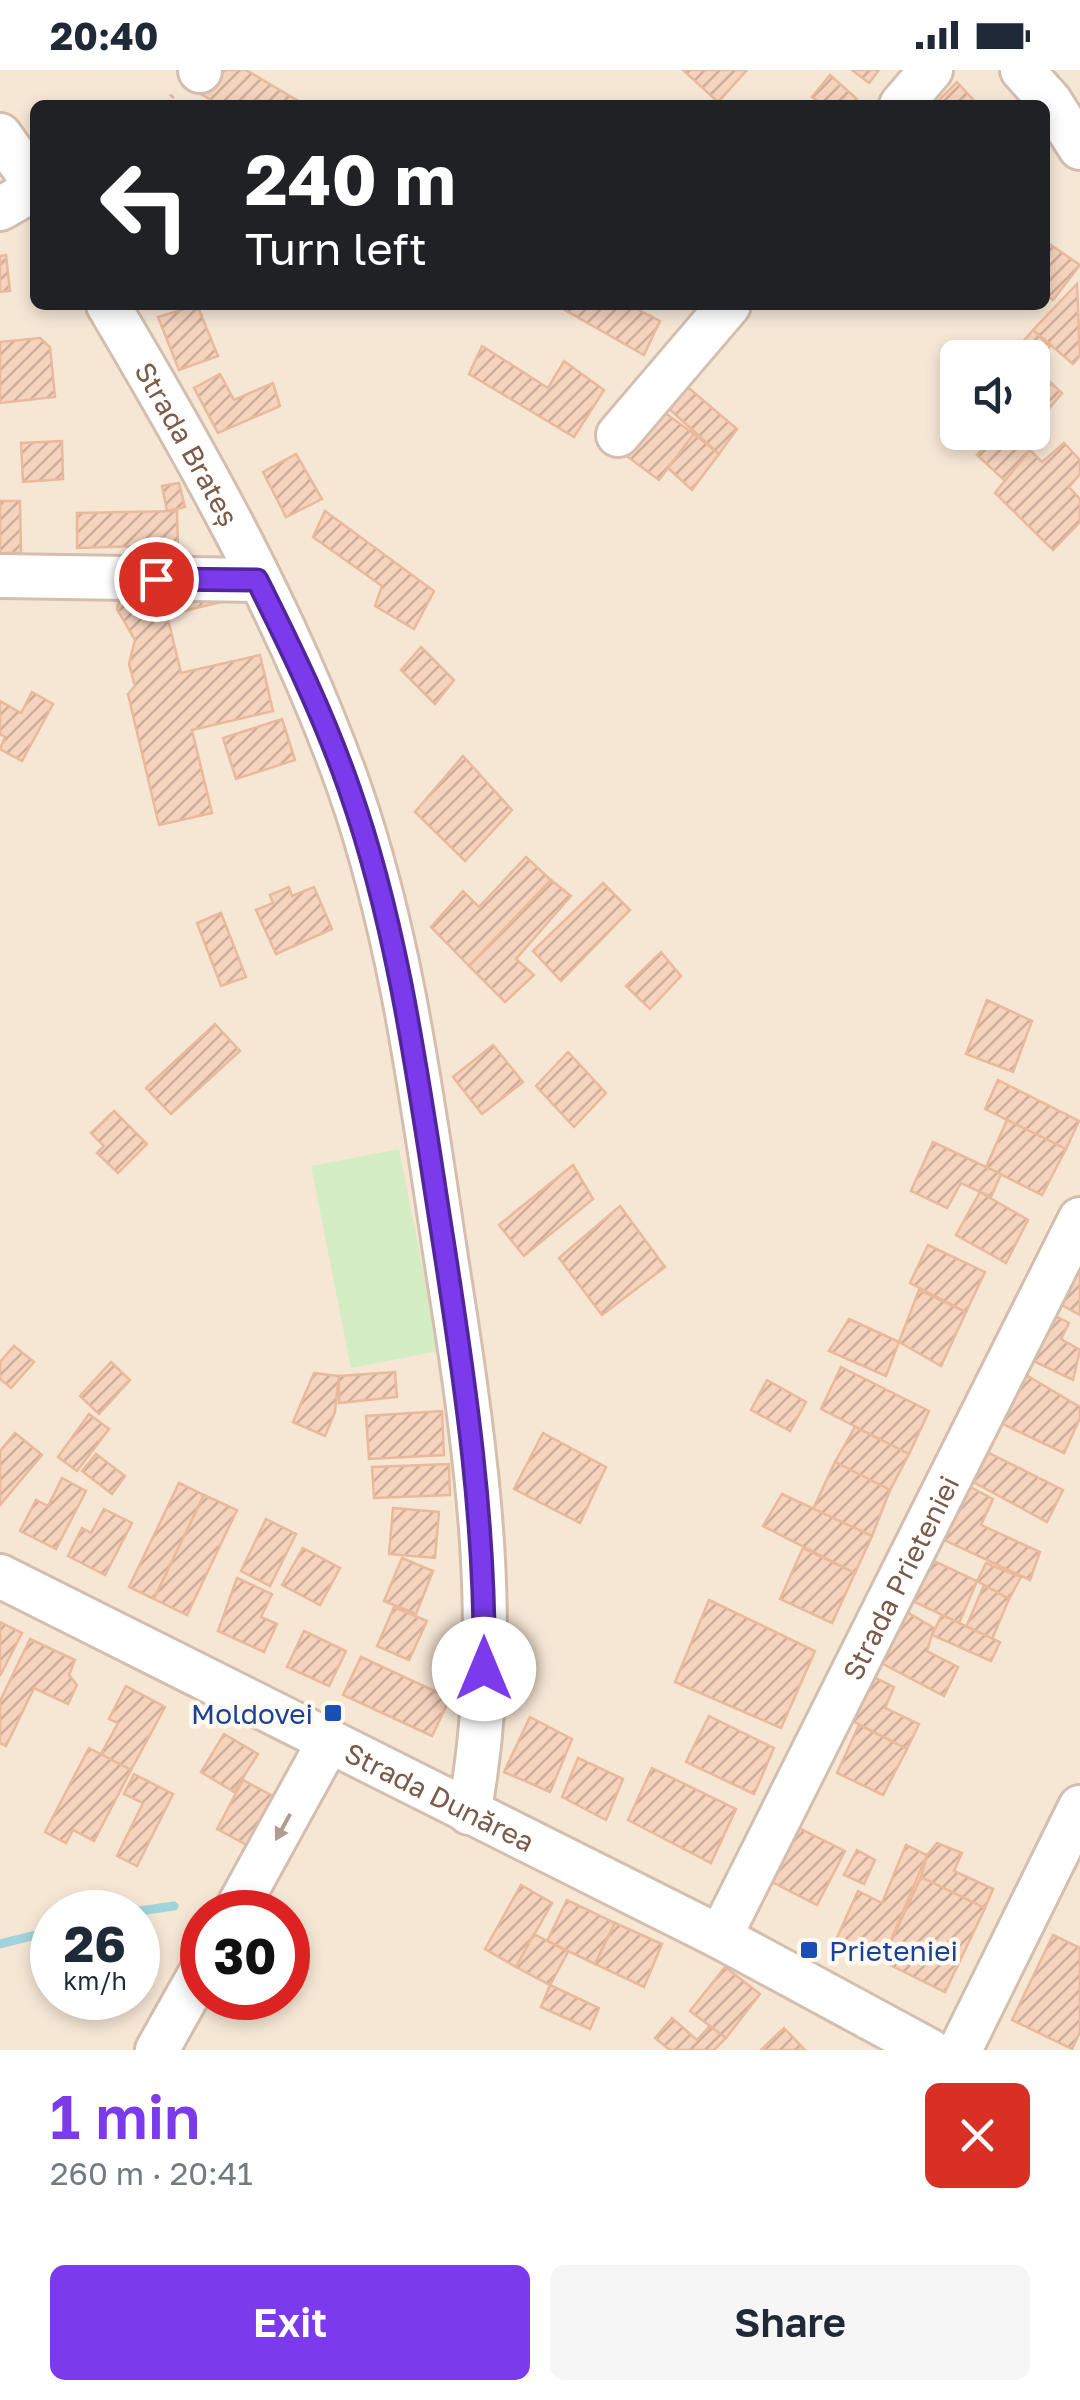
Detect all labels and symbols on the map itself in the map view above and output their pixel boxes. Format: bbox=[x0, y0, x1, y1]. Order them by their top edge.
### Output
street label: Strada Brateș bbox=[129, 356, 246, 531]
pin bbox=[114, 537, 199, 622]
street label: Strada Prieteniei bbox=[835, 1470, 965, 1685]
position arrow bbox=[432, 1617, 536, 1721]
place label: Moldovei bbox=[191, 1697, 313, 1730]
marker: Moldovei bbox=[322, 1702, 344, 1724]
street label: Strada Dunărea bbox=[340, 1735, 540, 1858]
one-way arrow bbox=[275, 1812, 292, 1841]
speed limit sign: 30 bbox=[180, 1890, 310, 2020]
place label: Prieteniei bbox=[829, 1934, 958, 1967]
marker: Prieteniei bbox=[798, 1939, 820, 1961]

